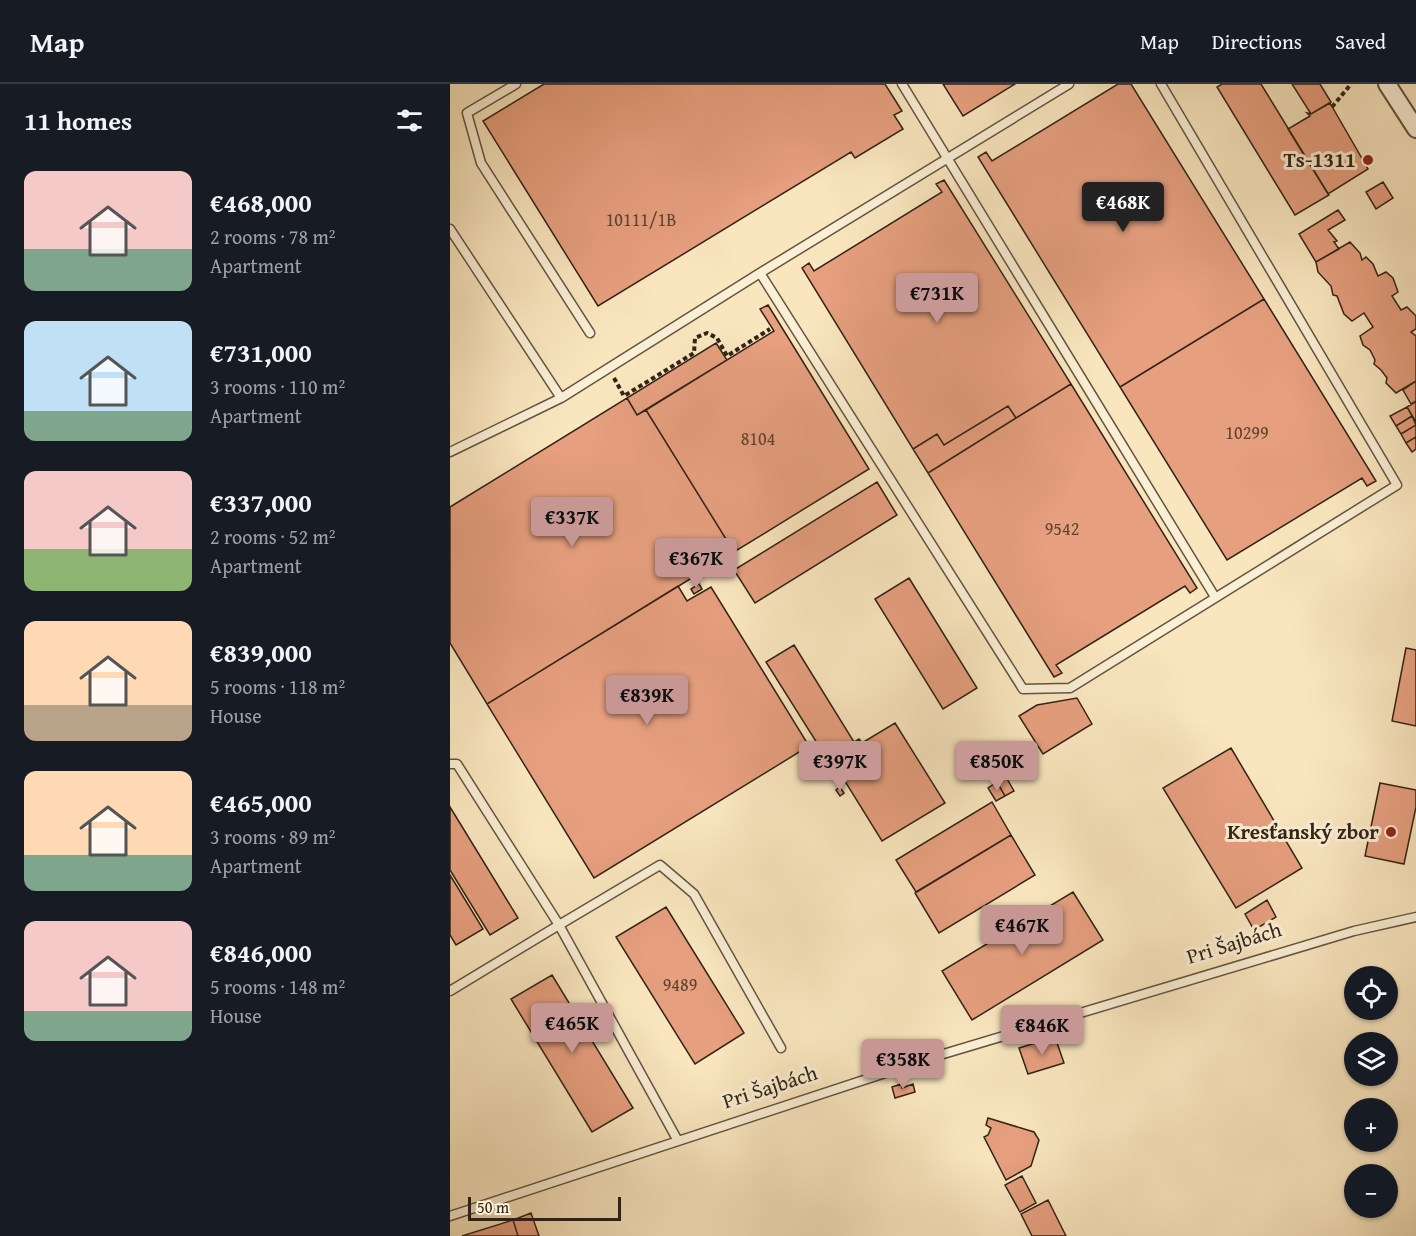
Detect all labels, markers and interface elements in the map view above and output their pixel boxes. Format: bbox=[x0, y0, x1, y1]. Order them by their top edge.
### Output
text: Map bbox=[30, 21, 84, 62]
text: Map bbox=[1140, 26, 1179, 57]
text: Directions bbox=[1212, 26, 1302, 57]
text: Saved bbox=[1335, 26, 1386, 57]
text: 11 homes bbox=[24, 101, 132, 140]
icon: filters bbox=[393, 104, 426, 137]
place label: Ts-1311 bbox=[1283, 144, 1356, 175]
marker: Ts-1311 bbox=[1361, 153, 1375, 167]
pin: €468K bbox=[1081, 182, 1165, 233]
text: €468,000 bbox=[210, 183, 312, 222]
text: €468K bbox=[1096, 187, 1150, 216]
icon: home bbox=[72, 195, 144, 267]
house number: 10111/1B bbox=[606, 206, 676, 233]
text: 2 rooms · 78 m² bbox=[210, 222, 336, 251]
text: Apartment bbox=[210, 251, 302, 280]
pin: €731K bbox=[895, 273, 979, 324]
text: €731K bbox=[910, 278, 964, 307]
text: €731,000 bbox=[210, 333, 312, 372]
icon: home bbox=[72, 345, 144, 417]
text: 3 rooms · 110 m² bbox=[210, 372, 345, 401]
text: Apartment bbox=[210, 401, 302, 430]
house number: 10299 bbox=[1225, 419, 1269, 446]
house number: 8104 bbox=[741, 425, 775, 452]
text: €337,000 bbox=[210, 483, 312, 522]
icon: home bbox=[72, 495, 144, 567]
pin: €337K bbox=[530, 497, 614, 548]
text: €337K bbox=[545, 502, 599, 531]
house number: 9542 bbox=[1045, 515, 1079, 542]
text: 2 rooms · 52 m² bbox=[210, 522, 336, 551]
pin: €367K bbox=[654, 538, 738, 589]
text: €367K bbox=[669, 543, 723, 572]
text: Apartment bbox=[210, 551, 302, 580]
text: €839,000 bbox=[210, 633, 312, 672]
icon: home bbox=[72, 645, 144, 717]
text: 5 rooms · 118 m² bbox=[210, 672, 345, 701]
pin: €839K bbox=[605, 675, 689, 726]
text: €839K bbox=[620, 680, 674, 709]
text: House bbox=[210, 701, 262, 730]
pin: €397K bbox=[798, 741, 882, 792]
pin: €850K bbox=[955, 741, 1039, 792]
text: €397K bbox=[813, 746, 867, 775]
text: €850K bbox=[970, 746, 1024, 775]
text: €465,000 bbox=[210, 783, 312, 822]
icon: home bbox=[72, 795, 144, 867]
place label: Kresťanský zbor bbox=[1227, 816, 1379, 847]
text: 3 rooms · 89 m² bbox=[210, 822, 336, 851]
marker: Kresťanský zbor bbox=[1384, 825, 1398, 839]
text: Apartment bbox=[210, 851, 302, 880]
pin: €467K bbox=[980, 905, 1064, 956]
text: €467K bbox=[995, 910, 1049, 939]
street label: Pri Šajbách bbox=[1183, 913, 1285, 972]
text: €846,000 bbox=[210, 933, 312, 972]
icon: home bbox=[72, 945, 144, 1017]
map controls bbox=[1344, 966, 1398, 1218]
button: locate bbox=[1344, 966, 1398, 1020]
house number: 9489 bbox=[663, 971, 697, 998]
text: 5 rooms · 148 m² bbox=[210, 972, 345, 1001]
text: House bbox=[210, 1001, 262, 1030]
pin: €465K bbox=[530, 1003, 614, 1054]
pin: €846K bbox=[1000, 1005, 1084, 1056]
text: €465K bbox=[545, 1008, 599, 1037]
text: €846K bbox=[1015, 1010, 1069, 1039]
button: layers bbox=[1344, 1032, 1398, 1086]
pin: €358K bbox=[861, 1039, 945, 1090]
text: €358K bbox=[876, 1044, 930, 1073]
street label: Pri Šajbách bbox=[719, 1057, 821, 1116]
button: + bbox=[1344, 1098, 1398, 1152]
button: − bbox=[1344, 1164, 1398, 1218]
scale bar bbox=[468, 1194, 621, 1222]
text: 50 m bbox=[477, 1195, 509, 1219]

